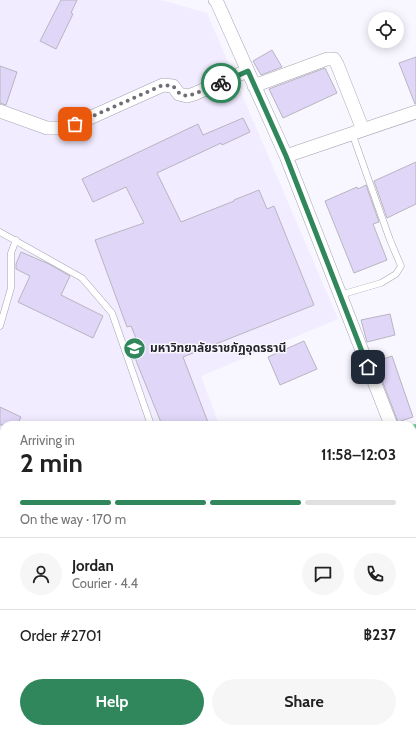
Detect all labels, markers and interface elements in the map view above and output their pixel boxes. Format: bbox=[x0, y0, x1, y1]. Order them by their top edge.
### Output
map controls bbox=[368, 12, 404, 48]
button: locate bbox=[368, 12, 404, 48]
courier bbox=[201, 63, 241, 103]
icon: bike bbox=[210, 72, 232, 94]
pin bbox=[58, 107, 92, 141]
icon: bag bbox=[64, 113, 86, 135]
school or university icon: มหาวิทยาลัยราชภัฏอุดรธานี bbox=[122, 335, 148, 361]
place label: มหาวิทยาลัยราชภัฏอุดรธานี bbox=[150, 340, 286, 355]
pin bbox=[351, 350, 385, 384]
icon: home bbox=[357, 356, 379, 378]
text: Arriving in bbox=[20, 432, 75, 448]
text: 11:58–12:03 bbox=[321, 446, 396, 464]
text: 2 min bbox=[20, 447, 83, 479]
text: On the way · 170 m bbox=[20, 511, 126, 527]
button: person bbox=[20, 553, 62, 595]
button: chat bbox=[302, 553, 344, 595]
button: phone bbox=[354, 553, 396, 595]
text: Jordan bbox=[72, 557, 114, 575]
text: Courier · 4.4 bbox=[72, 575, 138, 591]
text: ฿237 bbox=[364, 626, 396, 644]
text: Order #2701 bbox=[20, 627, 101, 645]
button: Help bbox=[20, 679, 204, 725]
button: Share bbox=[212, 679, 396, 725]

